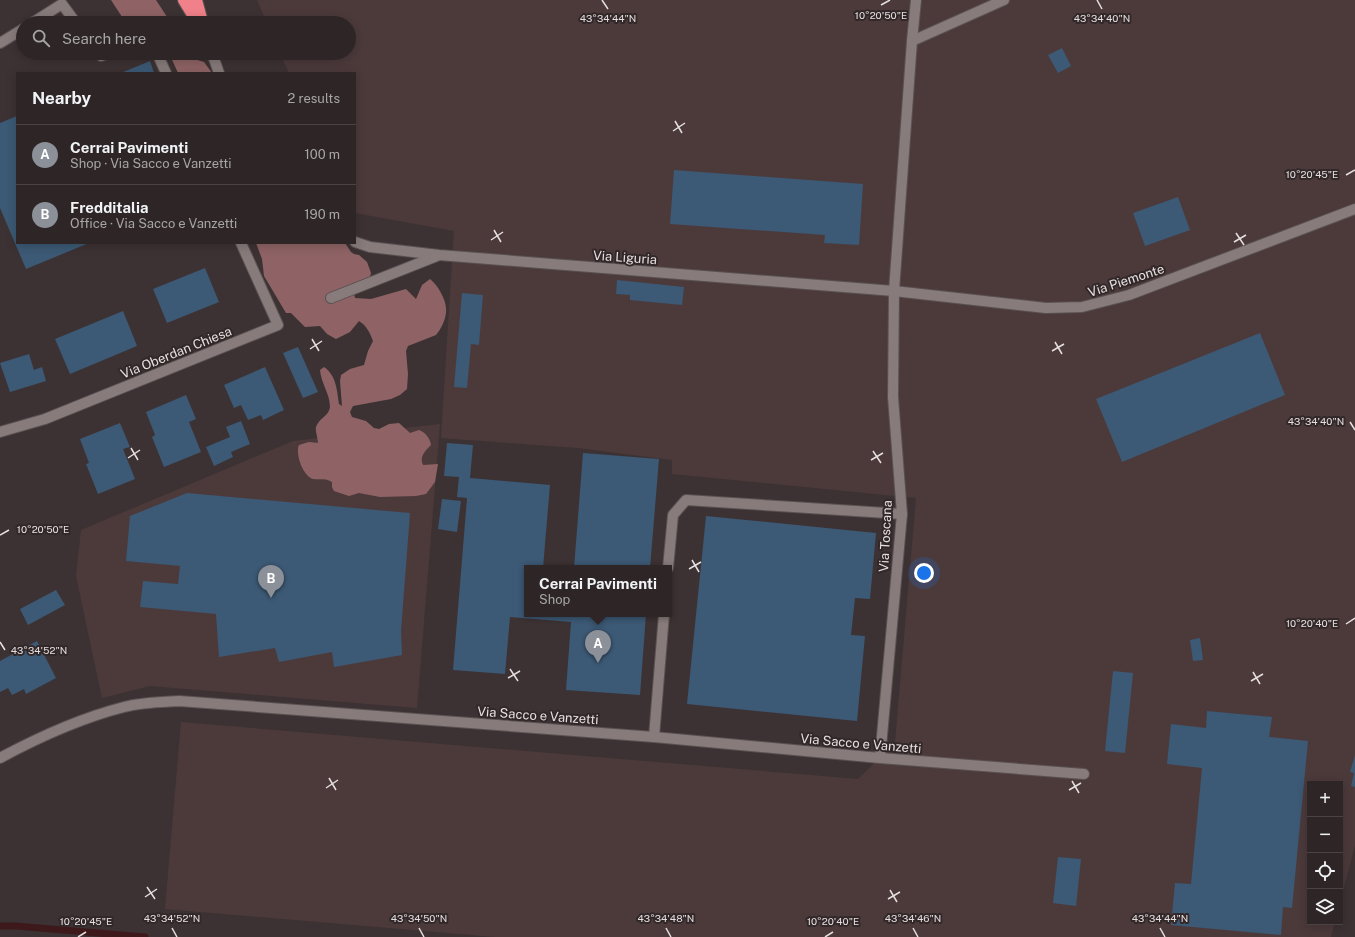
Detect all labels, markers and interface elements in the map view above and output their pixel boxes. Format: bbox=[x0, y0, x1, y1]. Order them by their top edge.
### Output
text: 10°20'50"E bbox=[855, 9, 907, 21]
text: 43°34'44"N bbox=[580, 12, 636, 24]
text: 43°34'40"N bbox=[1074, 12, 1130, 24]
search box bbox=[16, 16, 356, 60]
icon: search bbox=[30, 27, 52, 49]
text: Search here bbox=[62, 30, 146, 47]
text: Nearby bbox=[32, 88, 91, 108]
text: 2 results bbox=[288, 91, 340, 106]
text: Cerrai Pavimenti bbox=[70, 139, 188, 156]
text: A bbox=[40, 147, 50, 162]
text: 100 m bbox=[304, 147, 340, 162]
text: Shop · Via Sacco e Vanzetti bbox=[70, 156, 232, 171]
text: 10°20'45"E bbox=[1286, 168, 1338, 180]
text: Fredditalia bbox=[70, 199, 148, 216]
text: B bbox=[41, 207, 49, 222]
text: 190 m bbox=[304, 207, 340, 222]
text: Office · Via Sacco e Vanzetti bbox=[70, 216, 237, 231]
street label: Via Liguria bbox=[592, 248, 657, 267]
street label: Via Piemonte bbox=[1086, 261, 1166, 300]
street label: Via Oberdan Chiesa bbox=[119, 323, 234, 382]
text: 43°34'40"N bbox=[1288, 415, 1344, 427]
street label: Via Toscana bbox=[876, 500, 895, 572]
text: 10°20'50"E bbox=[17, 523, 69, 535]
your location bbox=[914, 563, 934, 583]
pin: B bbox=[258, 565, 284, 598]
popup bbox=[524, 565, 672, 617]
text: Cerrai Pavimenti bbox=[539, 575, 657, 592]
text: Shop bbox=[539, 592, 570, 607]
text: 10°20'40"E bbox=[1286, 617, 1338, 629]
pin: A bbox=[585, 630, 611, 663]
text: 43°34'52"N bbox=[11, 644, 67, 656]
street label: Via Sacco e Vanzetti bbox=[477, 704, 599, 727]
street label: Via Sacco e Vanzetti bbox=[800, 731, 922, 756]
map controls bbox=[1307, 781, 1343, 925]
button: + bbox=[1307, 781, 1343, 817]
button: − bbox=[1307, 817, 1343, 853]
button: locate bbox=[1307, 853, 1343, 889]
button: layers bbox=[1307, 889, 1343, 925]
text: 43°34'52"N bbox=[144, 912, 200, 924]
text: 43°34'50"N bbox=[391, 912, 447, 924]
text: 43°34'48"N bbox=[638, 912, 694, 924]
text: 43°34'46"N bbox=[885, 912, 941, 924]
text: 43°34'44"N bbox=[1132, 912, 1188, 924]
text: 10°20'45"E bbox=[60, 915, 112, 927]
text: 10°20'40"E bbox=[807, 915, 859, 927]

